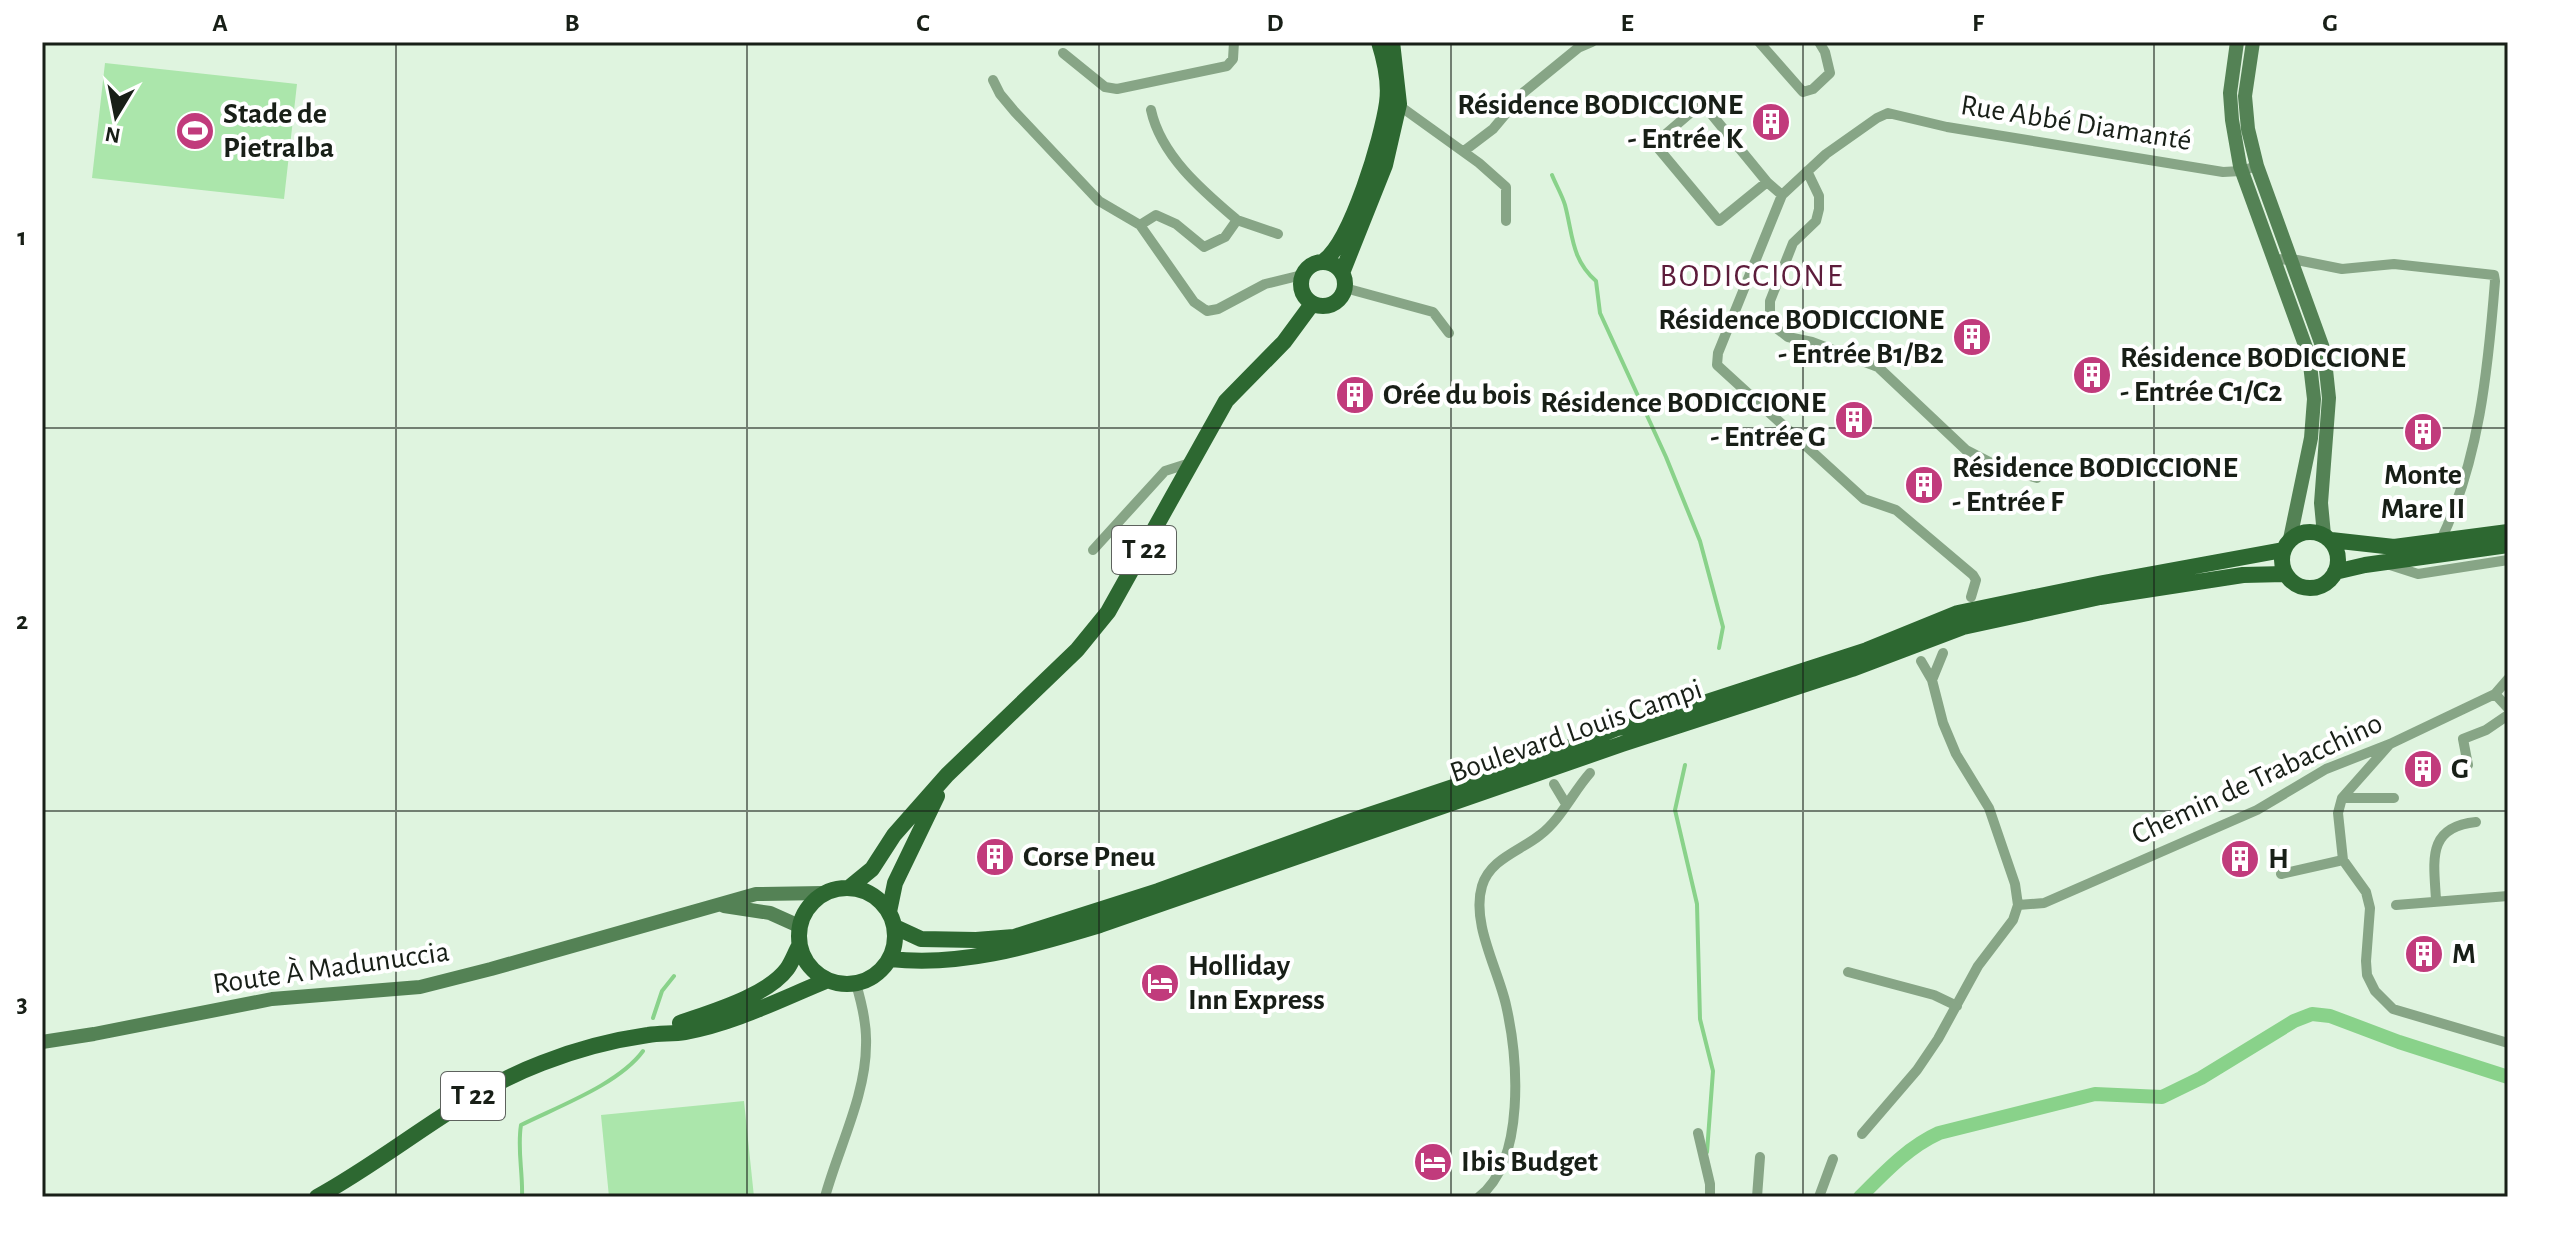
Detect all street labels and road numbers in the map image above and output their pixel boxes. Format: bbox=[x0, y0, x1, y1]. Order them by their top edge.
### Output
street label: Rue Abbé Diamanté bbox=[1958, 90, 2194, 156]
road number: T 22 bbox=[1112, 526, 1176, 574]
street label: Boulevard Louis Campi bbox=[1446, 674, 1706, 788]
street label: Chemin de Trabacchino bbox=[2127, 708, 2387, 850]
street label: Route À Madunuccia bbox=[211, 935, 451, 999]
road number: T 22 bbox=[441, 1072, 505, 1120]

